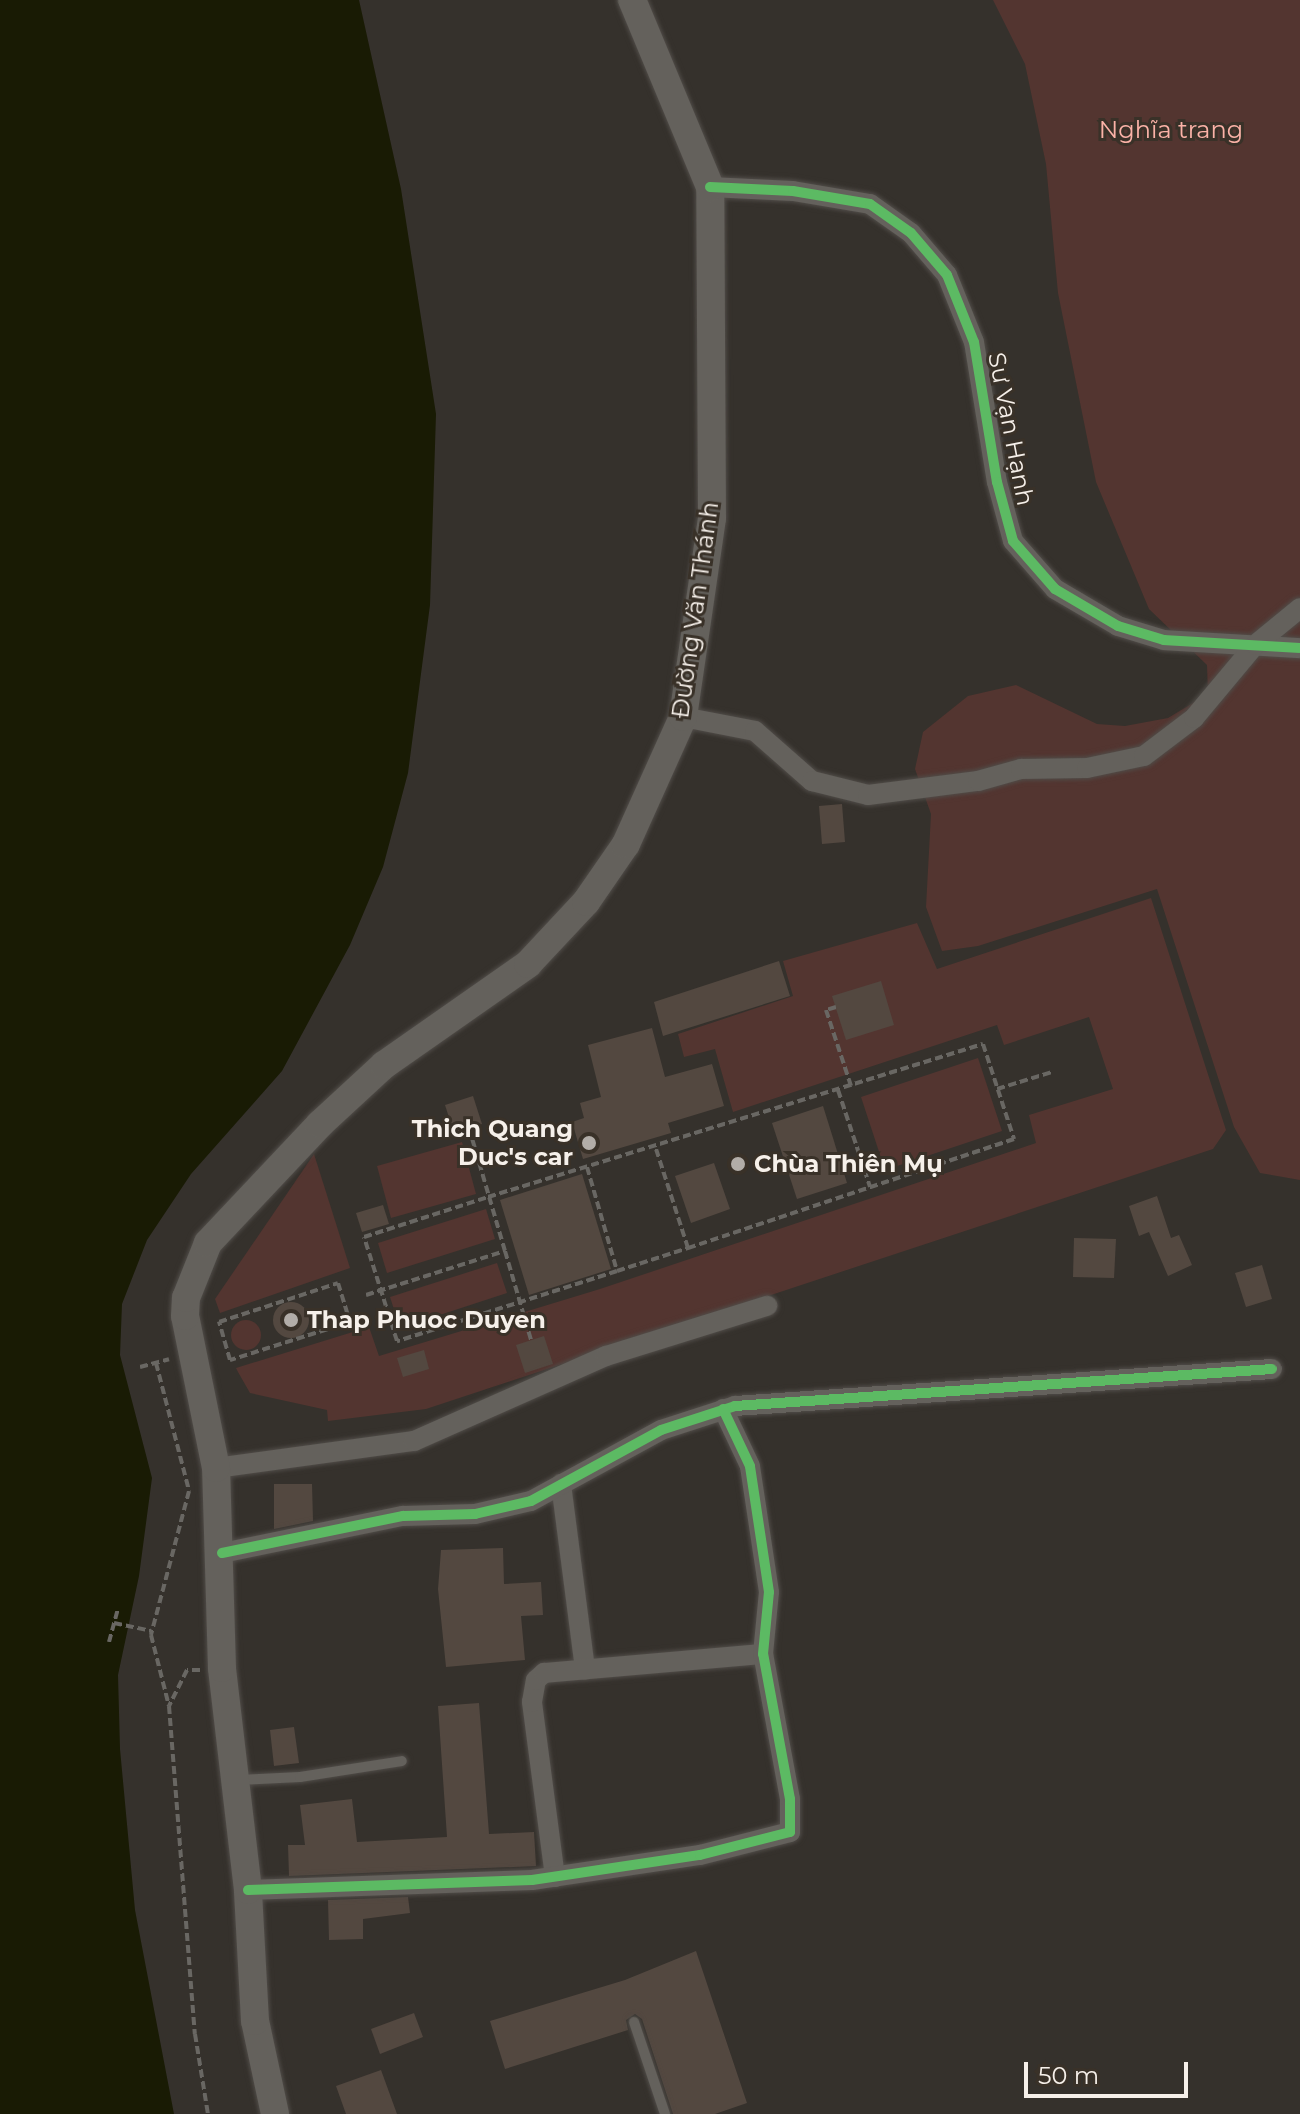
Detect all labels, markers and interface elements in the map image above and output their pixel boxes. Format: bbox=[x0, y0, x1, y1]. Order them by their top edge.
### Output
park label: Nghĩa trang bbox=[1099, 116, 1243, 144]
street label: Sư Vạn Hạnh bbox=[982, 350, 1040, 508]
street label: Đường Văn Thánh bbox=[666, 500, 724, 720]
place label: Thich Quang Duc's car bbox=[412, 1115, 573, 1171]
marker: Thich Quang Duc's car bbox=[580, 1134, 598, 1152]
place label: Chùa Thiên Mụ bbox=[754, 1150, 943, 1178]
marker: Chùa Thiên Mụ bbox=[729, 1155, 747, 1173]
place label: Thap Phuoc Duyen bbox=[307, 1306, 546, 1334]
marker: Thap Phuoc Duyen bbox=[282, 1311, 300, 1329]
scale bar bbox=[1028, 2046, 1192, 2096]
text: 50 m bbox=[1038, 2061, 1099, 2090]

